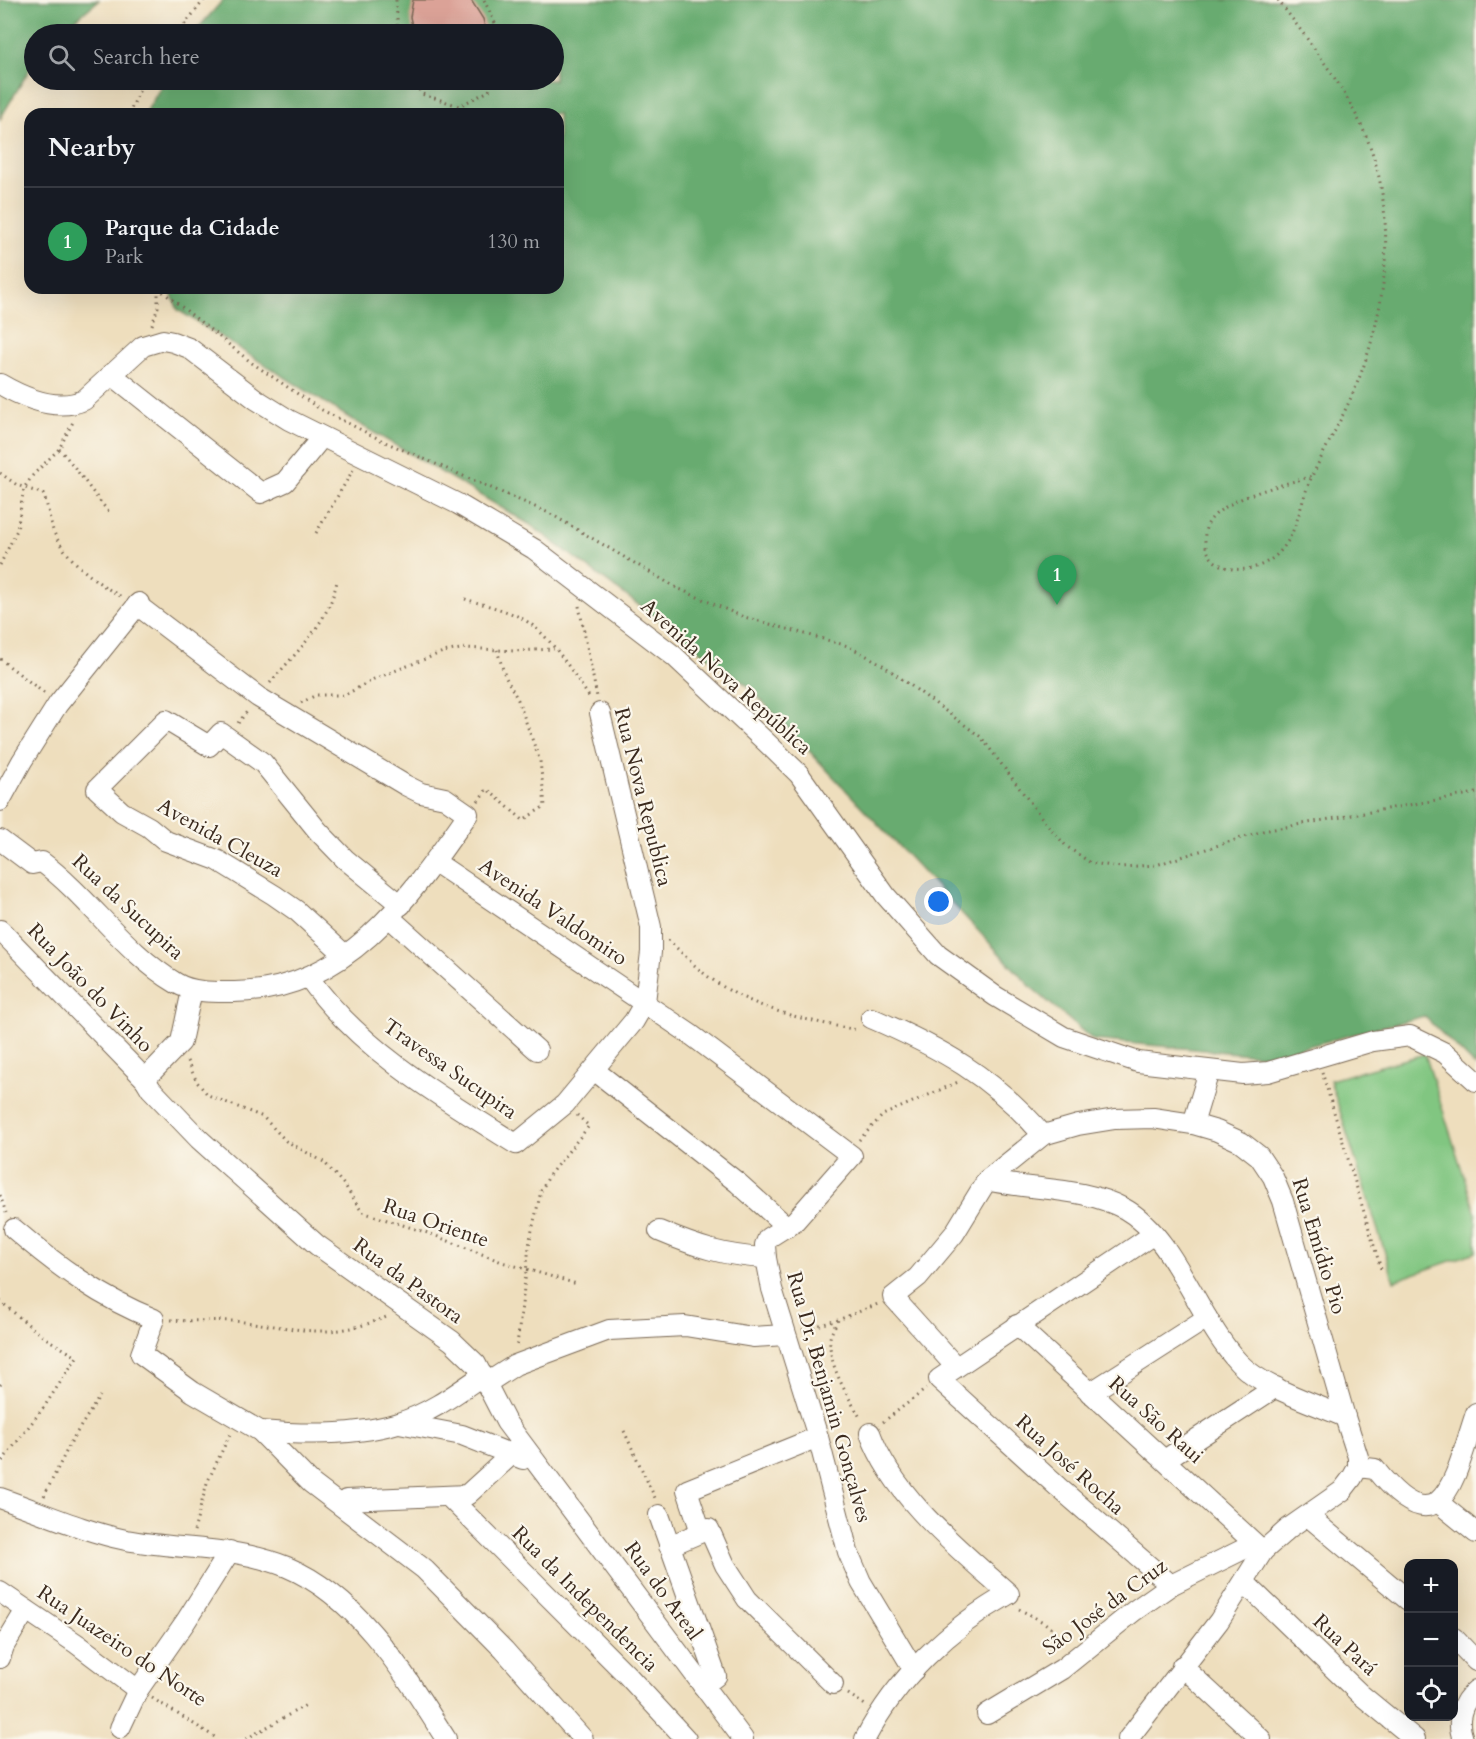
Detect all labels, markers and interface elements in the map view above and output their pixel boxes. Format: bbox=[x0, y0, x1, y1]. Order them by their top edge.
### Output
search box bbox=[24, 24, 564, 90]
icon: search bbox=[45, 41, 78, 74]
text: Search here bbox=[93, 42, 200, 72]
text: Nearby bbox=[48, 130, 136, 165]
text: Parque da Cidade bbox=[105, 213, 280, 243]
text: 1 bbox=[62, 228, 73, 255]
text: 130 m bbox=[487, 228, 540, 255]
text: Park bbox=[105, 243, 143, 270]
pin: 1 bbox=[1038, 556, 1076, 605]
street label: Avenida Nova República bbox=[634, 592, 818, 762]
street label: Rua Nova Republica bbox=[607, 705, 679, 889]
street label: Avenida Cleuza bbox=[152, 791, 288, 885]
street label: Rua da Sucupira bbox=[66, 847, 190, 967]
street label: Avenida Valdomiro bbox=[473, 851, 633, 973]
your location bbox=[924, 887, 953, 916]
street label: Rua João do Vinho bbox=[21, 917, 159, 1059]
street label: Travessa Sucupira bbox=[377, 1012, 523, 1126]
street label: Rua Emídio Pio bbox=[1284, 1174, 1354, 1318]
street label: Rua Oriente bbox=[379, 1191, 493, 1255]
street label: Rua da Pastora bbox=[347, 1231, 469, 1331]
street label: Rua Dr, Benjamin Gonçalves bbox=[779, 1268, 879, 1526]
street label: Rua São Raui bbox=[1102, 1370, 1210, 1470]
street label: Rua José Rocha bbox=[1009, 1408, 1131, 1522]
street label: Rua da Independencia bbox=[505, 1519, 665, 1679]
street label: Rua do Areal bbox=[617, 1536, 709, 1646]
street label: São José da Cruz bbox=[1037, 1551, 1174, 1662]
map controls bbox=[1404, 1559, 1458, 1721]
button: + bbox=[1404, 1559, 1458, 1613]
street label: Rua Juazeiro do Norte bbox=[31, 1578, 213, 1714]
street label: Rua Pará bbox=[1306, 1607, 1384, 1683]
button: − bbox=[1404, 1613, 1458, 1667]
button: locate bbox=[1404, 1667, 1458, 1721]

